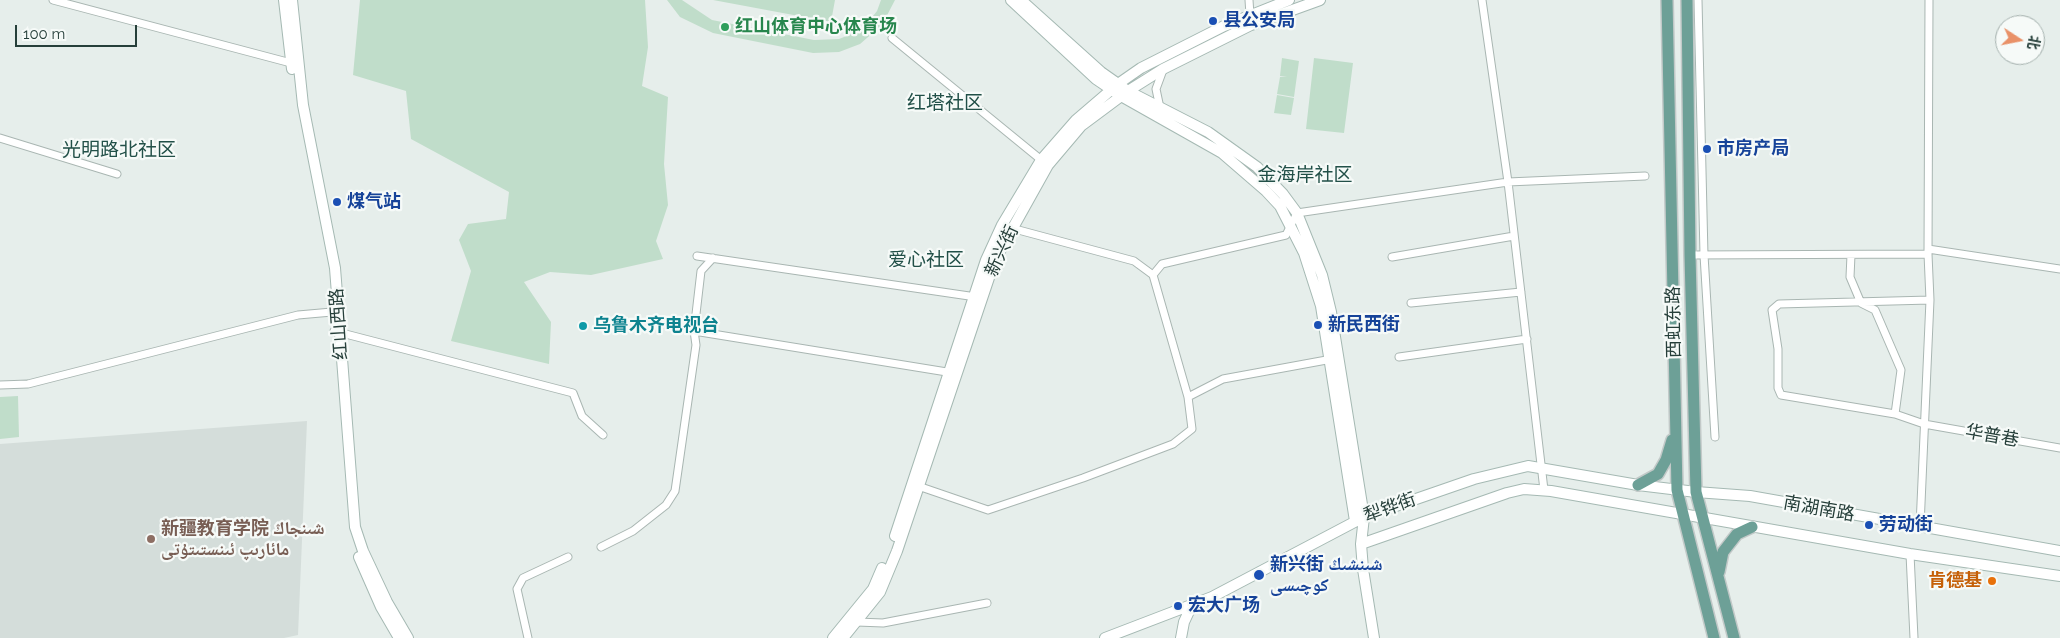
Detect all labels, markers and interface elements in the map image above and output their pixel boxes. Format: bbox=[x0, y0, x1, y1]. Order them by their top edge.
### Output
place label: 县公安局 bbox=[1223, 10, 1295, 32]
scale bar bbox=[18, 15, 140, 47]
marker: 县公安局 bbox=[1207, 15, 1219, 27]
north arrow bbox=[1995, 15, 2045, 65]
place label: 红山体育中心体育场 bbox=[735, 16, 897, 38]
marker: 红山体育中心体育场 bbox=[719, 21, 731, 33]
text: 100 m bbox=[23, 25, 65, 43]
text: 北 bbox=[2025, 34, 2043, 51]
district label: 红塔社区 bbox=[907, 92, 983, 114]
place label: 市房产局 bbox=[1717, 138, 1789, 160]
district label: 光明路北社区 bbox=[62, 139, 176, 161]
marker: 市房产局 bbox=[1701, 143, 1713, 155]
district label: 金海岸社区 bbox=[1258, 164, 1352, 186]
place label: 煤气站 bbox=[347, 191, 401, 213]
marker: 煤气站 bbox=[331, 196, 343, 208]
street label: 新兴街 bbox=[981, 222, 1023, 280]
district label: 爱心社区 bbox=[888, 249, 964, 271]
street label: 西虹东路 bbox=[1663, 286, 1685, 358]
street label: 红山西路 bbox=[326, 287, 352, 361]
place label: 新民西街 bbox=[1328, 314, 1400, 336]
place label: 乌鲁木齐电视台 bbox=[593, 315, 719, 337]
marker: 新民西街 bbox=[1312, 319, 1324, 331]
marker: 乌鲁木齐电视台 bbox=[577, 320, 589, 332]
street label: 华普巷 bbox=[1964, 421, 2020, 451]
street label: 犁铧街 bbox=[1361, 489, 1419, 527]
street label: 南湖南路 bbox=[1782, 492, 1856, 526]
place label: 劳动街 bbox=[1879, 514, 1933, 536]
place label: 新疆教育学院 شىنجاڭ مائارىپ ئىنستىتۇتى bbox=[161, 518, 325, 560]
marker: 劳动街 bbox=[1863, 519, 1875, 531]
marker: 新疆教育学院 شىنجاڭ مائارىپ ئىنستىتۇتى bbox=[145, 533, 157, 545]
place label: 新兴街 شىنشىڭ كوچىسى bbox=[1270, 554, 1383, 596]
marker: 新兴街 شىنشىڭ كوچىسى bbox=[1252, 568, 1266, 582]
place label: 肯德基 bbox=[1928, 570, 1982, 592]
marker: 肯德基 bbox=[1986, 575, 1998, 587]
place label: 宏大广场 bbox=[1188, 595, 1260, 617]
marker: 宏大广场 bbox=[1172, 600, 1184, 612]

